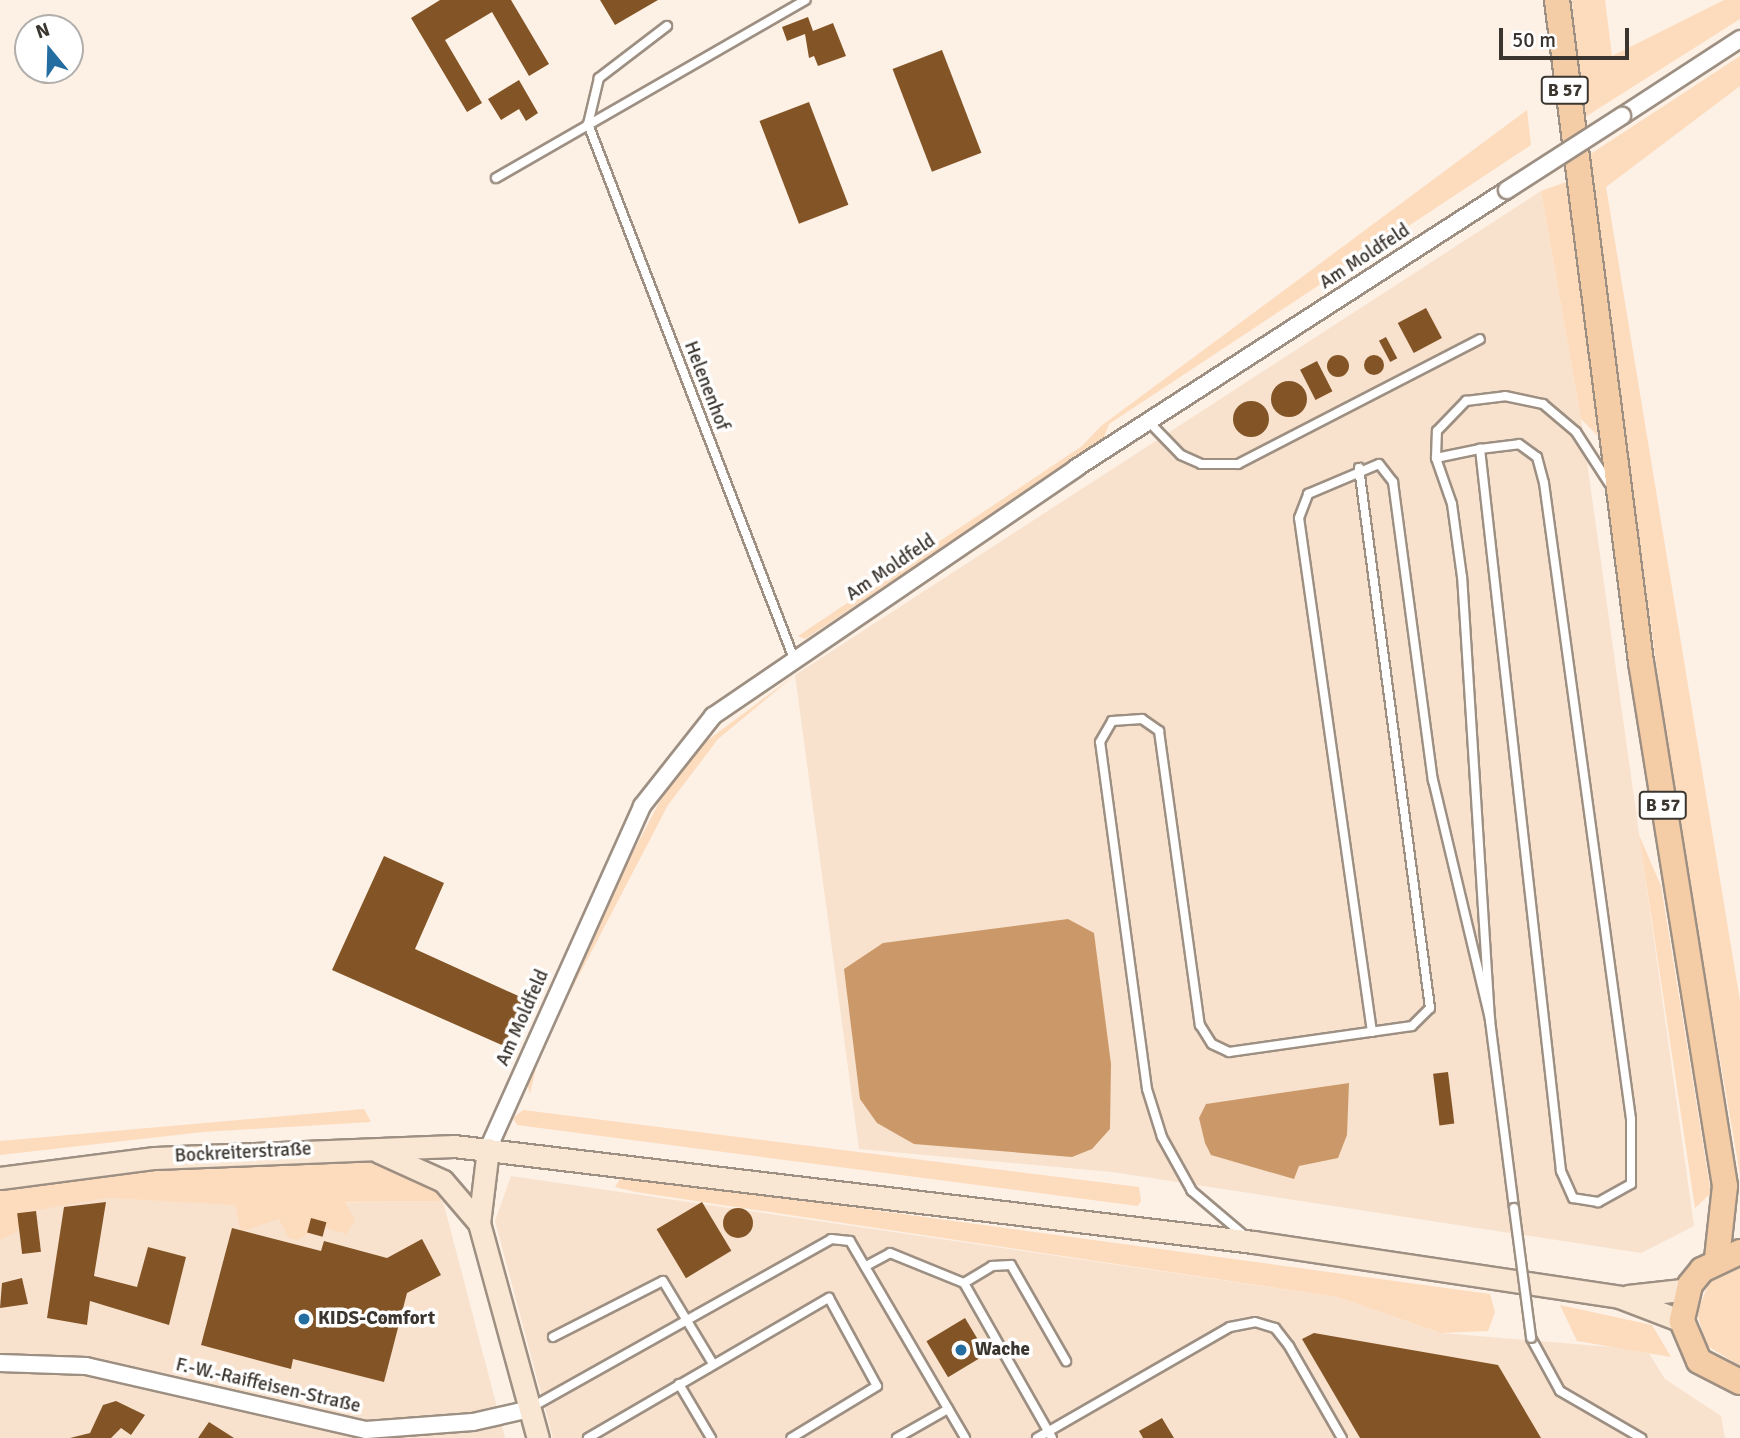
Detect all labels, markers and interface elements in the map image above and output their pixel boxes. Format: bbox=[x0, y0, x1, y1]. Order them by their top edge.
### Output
north arrow bbox=[14, 14, 84, 84]
scale bar bbox=[1502, 14, 1632, 58]
text: N bbox=[33, 18, 53, 45]
text: 50 m bbox=[1512, 27, 1556, 53]
road number: B 57 bbox=[1540, 76, 1590, 104]
street label: Am Moldfeld bbox=[1316, 219, 1414, 295]
street label: Helenenhof bbox=[679, 338, 733, 434]
street label: Am Moldfeld bbox=[842, 530, 940, 606]
road number: B 57 bbox=[1638, 790, 1688, 820]
street label: Am Moldfeld bbox=[492, 966, 554, 1070]
street label: Bockreiterstraße bbox=[174, 1138, 312, 1168]
place label: KIDS-Comfort bbox=[318, 1308, 435, 1330]
marker: KIDS-Comfort bbox=[296, 1311, 312, 1327]
place label: Wache bbox=[975, 1339, 1030, 1361]
marker: Wache bbox=[953, 1342, 969, 1358]
street label: F.-W.-Raiffeisen-Straße bbox=[173, 1354, 363, 1418]

